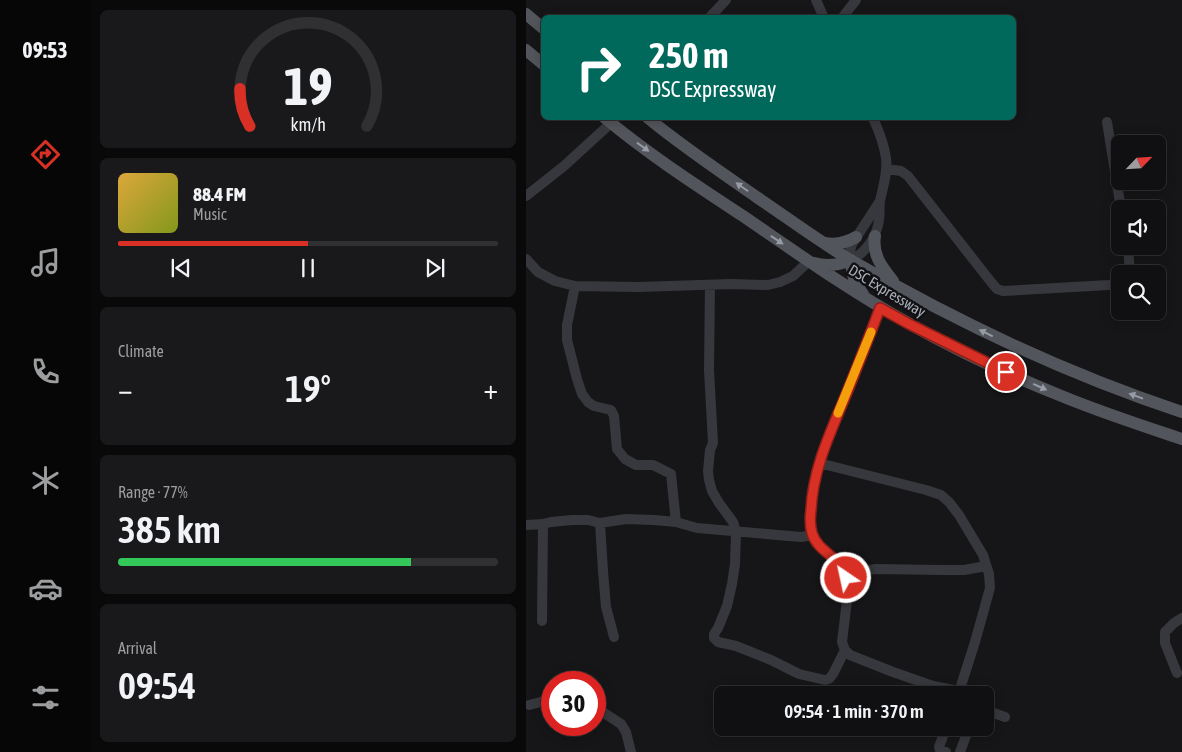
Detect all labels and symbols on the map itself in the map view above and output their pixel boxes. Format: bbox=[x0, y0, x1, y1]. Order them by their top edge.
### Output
north arrow bbox=[1111, 135, 1166, 190]
one-way arrow bbox=[636, 142, 649, 153]
one-way arrow bbox=[735, 182, 749, 192]
one-way arrow bbox=[770, 235, 784, 244]
street label: DSC Expressway bbox=[846, 261, 929, 320]
one-way arrow bbox=[979, 329, 993, 337]
pin bbox=[985, 351, 1027, 393]
one-way arrow bbox=[1033, 383, 1047, 391]
one-way arrow bbox=[1128, 392, 1143, 400]
position arrow bbox=[819, 551, 871, 603]
speed limit sign: 30 bbox=[541, 671, 606, 736]

